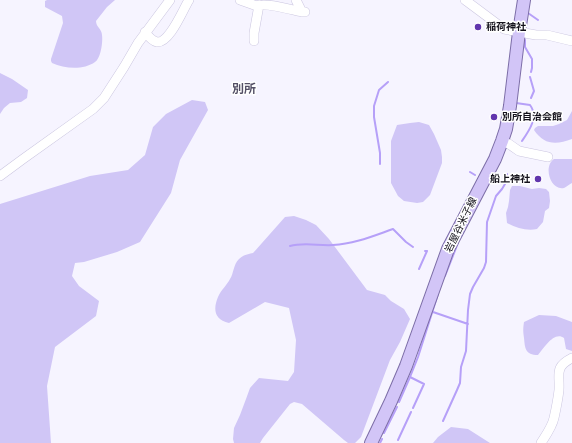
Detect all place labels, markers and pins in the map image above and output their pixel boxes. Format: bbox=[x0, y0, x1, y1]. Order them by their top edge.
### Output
place label: 稲荷神社 bbox=[486, 21, 527, 33]
marker: 稲荷神社 bbox=[473, 22, 483, 32]
place label: 別所自治会館 bbox=[502, 111, 562, 123]
marker: 別所自治会館 bbox=[489, 112, 499, 122]
place label: 船上神社 bbox=[490, 173, 531, 185]
marker: 船上神社 bbox=[533, 174, 543, 184]

